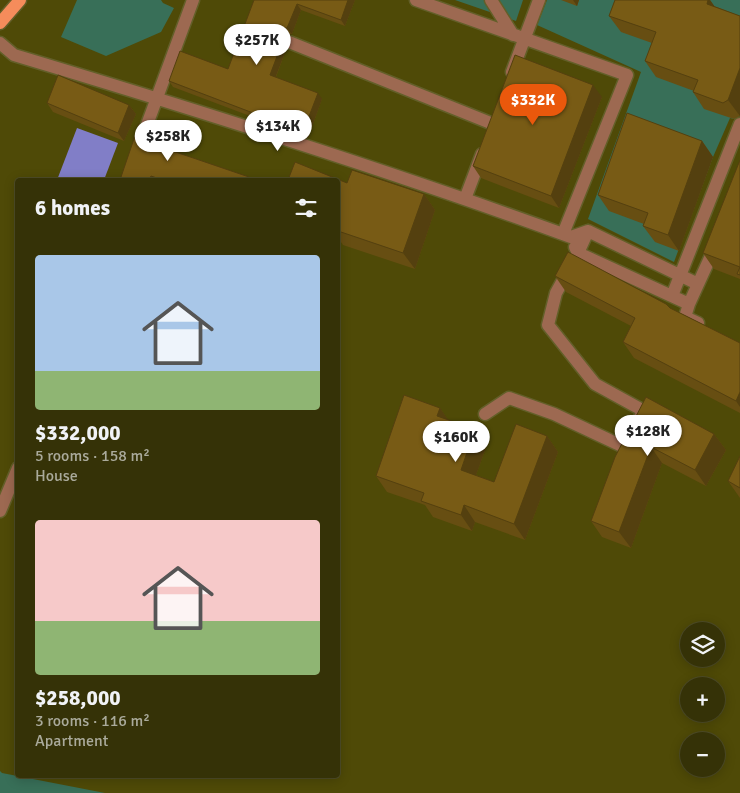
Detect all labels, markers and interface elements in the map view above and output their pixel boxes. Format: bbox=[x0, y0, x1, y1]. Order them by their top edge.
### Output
pin: $257K bbox=[222, 23, 292, 66]
text: $257K bbox=[235, 30, 279, 50]
pin: $332K bbox=[498, 84, 568, 126]
text: $332K bbox=[511, 90, 555, 110]
pin: $134K bbox=[243, 110, 313, 152]
text: $134K bbox=[256, 116, 300, 136]
pin: $258K bbox=[133, 120, 203, 162]
text: $258K bbox=[146, 126, 190, 146]
icon: filters bbox=[292, 194, 320, 222]
text: 6 homes bbox=[35, 195, 110, 221]
icon: home bbox=[133, 288, 223, 378]
pin: $128K bbox=[613, 414, 683, 457]
text: $332,000 bbox=[35, 420, 121, 446]
pin: $160K bbox=[421, 420, 491, 463]
text: $128K bbox=[626, 421, 670, 441]
text: $160K bbox=[434, 427, 478, 447]
text: 5 rooms · 158 m² bbox=[35, 446, 150, 466]
text: House bbox=[35, 466, 78, 486]
icon: home bbox=[133, 553, 223, 643]
map controls bbox=[680, 622, 725, 777]
button: layers bbox=[680, 622, 725, 667]
button: + bbox=[680, 677, 725, 722]
text: $258,000 bbox=[35, 685, 121, 711]
text: 3 rooms · 116 m² bbox=[35, 711, 150, 731]
text: Apartment bbox=[35, 731, 108, 751]
button: − bbox=[680, 732, 725, 777]

